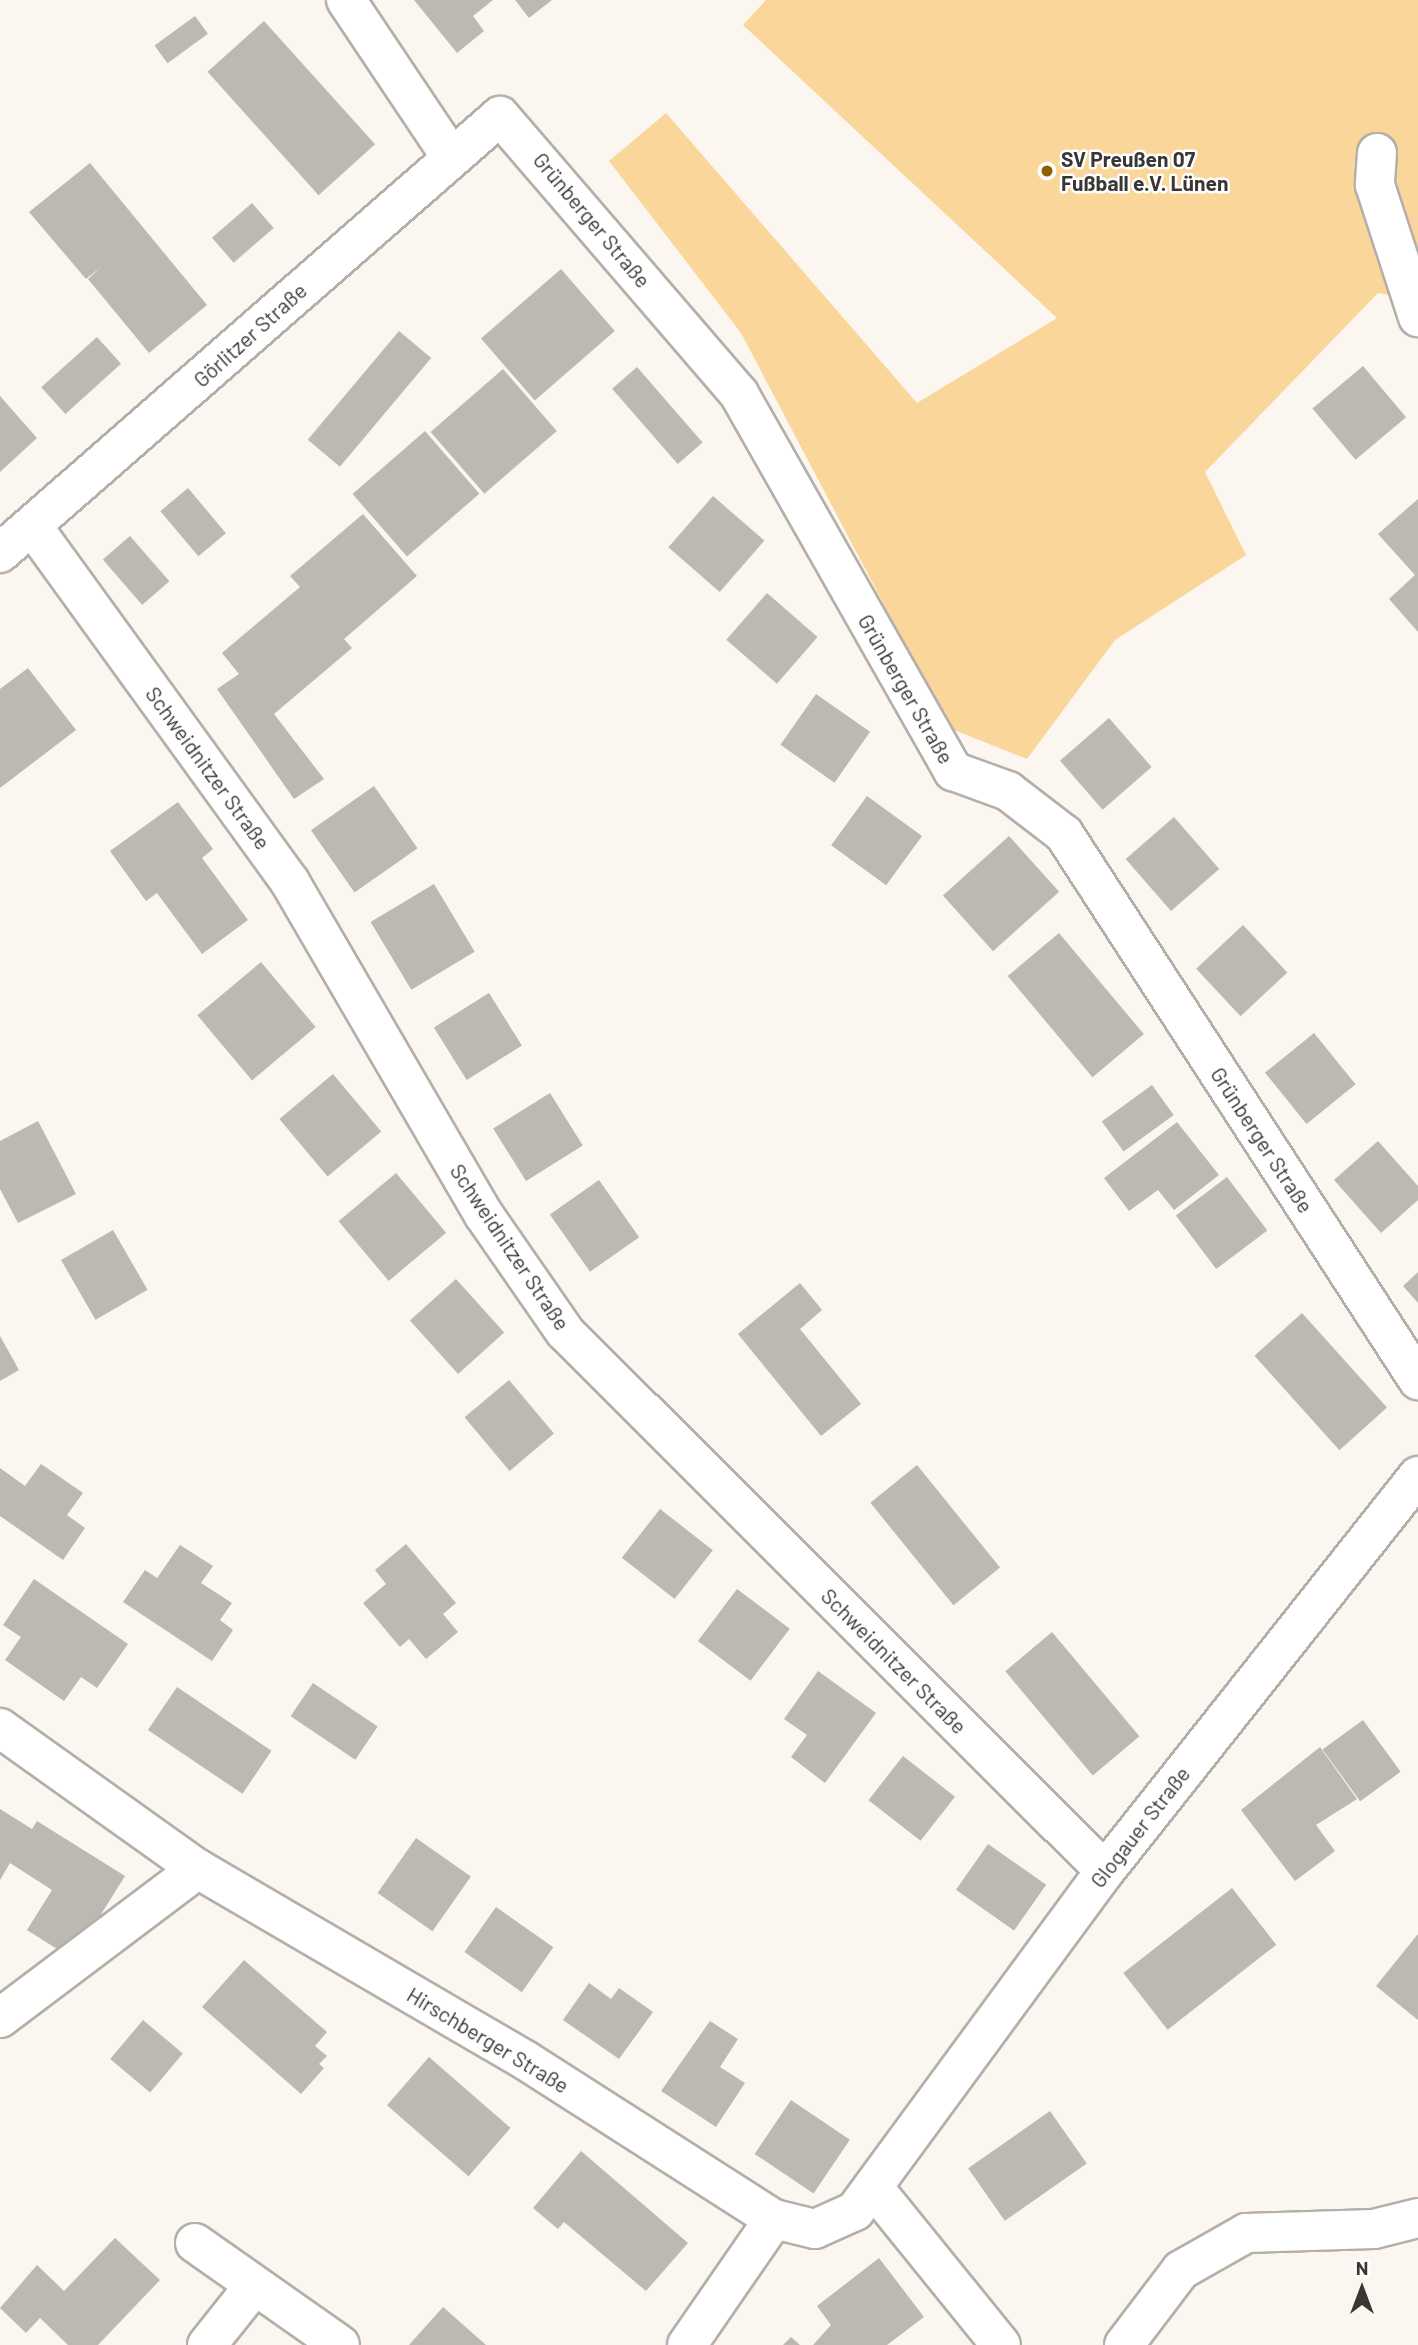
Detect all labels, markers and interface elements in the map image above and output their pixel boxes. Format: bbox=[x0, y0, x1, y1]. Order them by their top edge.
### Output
place label: SV Preußen 07 Fußball e.V. Lünen bbox=[1061, 146, 1228, 196]
street label: Grünberger Straße bbox=[528, 147, 656, 293]
marker: SV Preußen 07 Fußball e.V. Lünen bbox=[1039, 163, 1055, 179]
street label: Görlitzer Straße bbox=[188, 278, 312, 392]
street label: Grünberger Straße bbox=[853, 610, 959, 768]
street label: Schweidnitzer Straße bbox=[141, 682, 275, 854]
street label: Grünberger Straße bbox=[1206, 1063, 1318, 1217]
street label: Schweidnitzer Straße bbox=[445, 1159, 575, 1335]
street label: Schweidnitzer Straße bbox=[816, 1583, 972, 1739]
street label: Glogauer Straße bbox=[1085, 1762, 1195, 1892]
street label: Hirschberger Straße bbox=[403, 1982, 573, 2098]
north arrow bbox=[1327, 2254, 1397, 2324]
text: N bbox=[1356, 2256, 1368, 2279]

